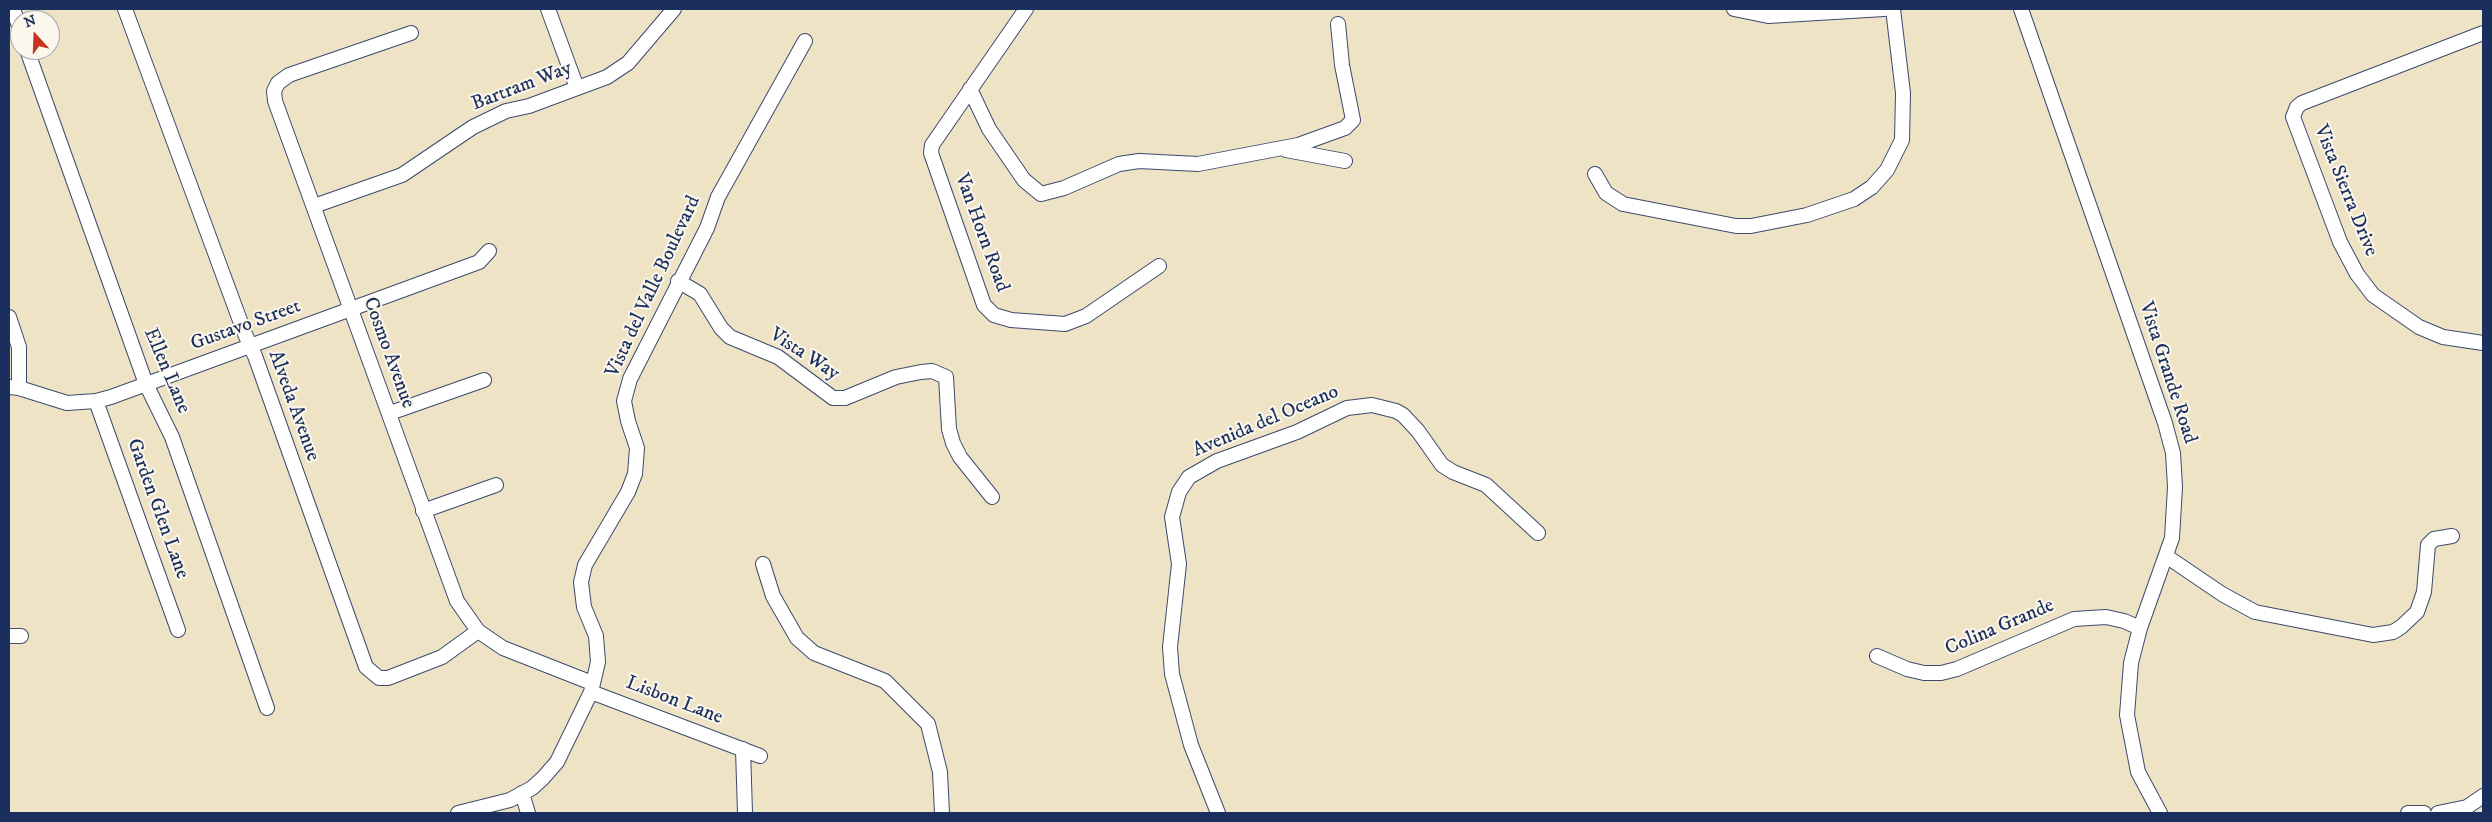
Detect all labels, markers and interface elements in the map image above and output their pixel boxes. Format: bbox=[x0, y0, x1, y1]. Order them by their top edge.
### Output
north arrow bbox=[10, 10, 60, 60]
text: N bbox=[22, 11, 39, 32]
street label: Bartram Way bbox=[469, 57, 575, 117]
street label: Vista Sierra Drive bbox=[2308, 122, 2382, 260]
street label: Van Horn Road bbox=[948, 170, 1014, 296]
street label: Vista del Valle Boulevard bbox=[601, 192, 707, 382]
street label: Cosmo Avenue bbox=[357, 294, 419, 412]
street label: Gustavo Street bbox=[188, 295, 304, 357]
street label: Vista Grande Road bbox=[2133, 299, 2201, 447]
street label: Vista Way bbox=[765, 324, 843, 386]
street label: Ellen Lane bbox=[137, 325, 195, 417]
street label: Alveda Avenue bbox=[262, 347, 324, 465]
street label: Avenida del Oceano bbox=[1190, 380, 1342, 464]
street label: Garden Glen Lane bbox=[121, 436, 193, 582]
street label: Colina Grande bbox=[1942, 594, 2058, 662]
street label: Lisbon Lane bbox=[622, 672, 726, 730]

